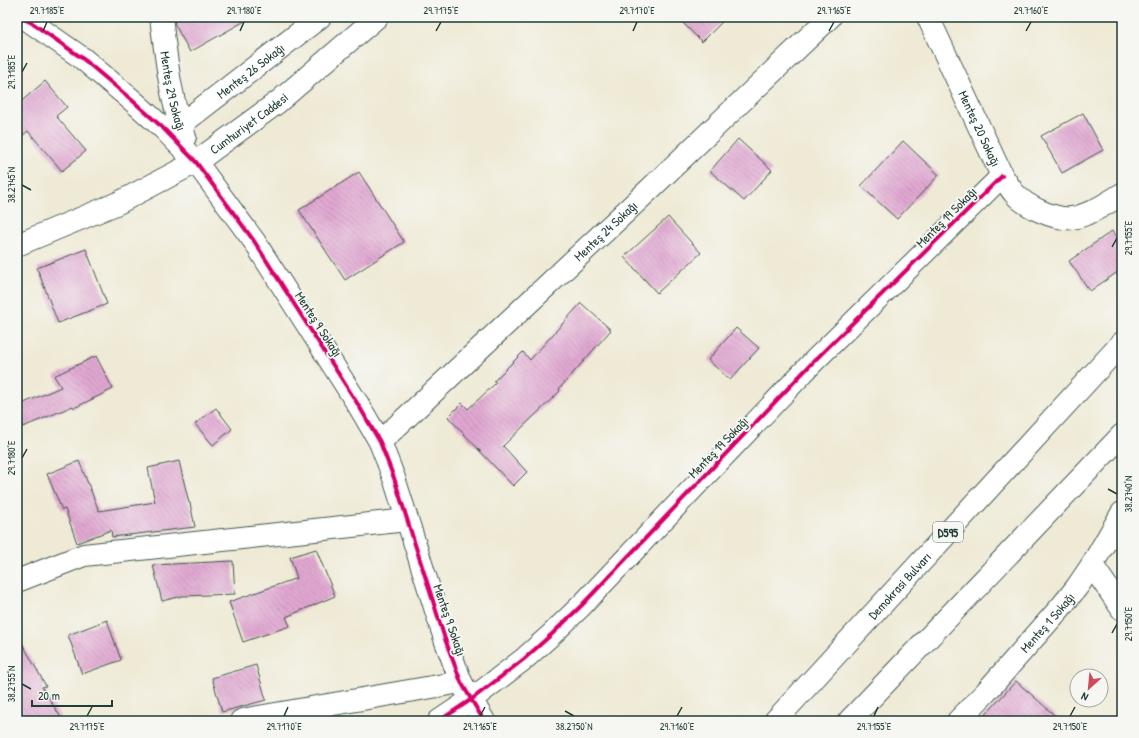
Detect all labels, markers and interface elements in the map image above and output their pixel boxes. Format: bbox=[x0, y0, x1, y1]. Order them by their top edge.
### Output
text: 29.7185°E bbox=[30, 4, 65, 17]
text: 29.7180°E bbox=[227, 4, 262, 17]
text: 29.7175°E bbox=[424, 4, 459, 17]
text: 29.7170°E bbox=[619, 4, 655, 17]
text: 29.7165°E bbox=[817, 4, 852, 17]
text: 29.7160°E bbox=[1014, 4, 1049, 17]
street label: Menteş 26 Sokağı bbox=[213, 39, 288, 103]
street label: Menteş 29 Sokağı bbox=[156, 50, 191, 133]
text: 29.7185°E bbox=[5, 54, 18, 89]
street label: Cumhuriyet Caddesi bbox=[206, 88, 292, 158]
street label: Menteş 20 Sokağı bbox=[954, 88, 1005, 169]
text: 38.2745°N bbox=[5, 167, 18, 203]
street label: Menteş 19 Sokağı bbox=[912, 183, 980, 251]
street label: Menteş 24 Sokağı bbox=[570, 196, 641, 265]
text: 29.7155°E bbox=[1122, 220, 1135, 255]
street label: Menteş 9 Sokağı bbox=[291, 288, 347, 360]
street label: Menteş 19 Sokağı bbox=[684, 412, 752, 482]
text: 29.7180°E bbox=[5, 440, 18, 475]
text: 38.2740°N bbox=[1122, 476, 1135, 512]
road number: D595 bbox=[933, 522, 963, 542]
street label: Demokrasi Bulvarı bbox=[864, 548, 935, 623]
street label: Menteş 9 Sokağı bbox=[429, 582, 471, 658]
street label: Menteş 1 Sokağı bbox=[1016, 588, 1078, 656]
text: 29.7150°E bbox=[1122, 606, 1135, 641]
text: 38.2755°N bbox=[5, 666, 18, 702]
north arrow bbox=[1069, 668, 1109, 708]
scale bar bbox=[32, 682, 112, 708]
text: 20 m bbox=[38, 687, 60, 704]
text: N bbox=[1079, 689, 1090, 704]
text: 29.7175°E bbox=[70, 720, 105, 733]
text: 29.7170°E bbox=[266, 720, 302, 733]
text: 29.7165°E bbox=[463, 720, 498, 733]
text: 38.2750°N bbox=[556, 720, 592, 733]
text: 29.7160°E bbox=[660, 720, 695, 733]
text: 29.7155°E bbox=[857, 720, 892, 733]
text: 29.7150°E bbox=[1053, 720, 1088, 733]

